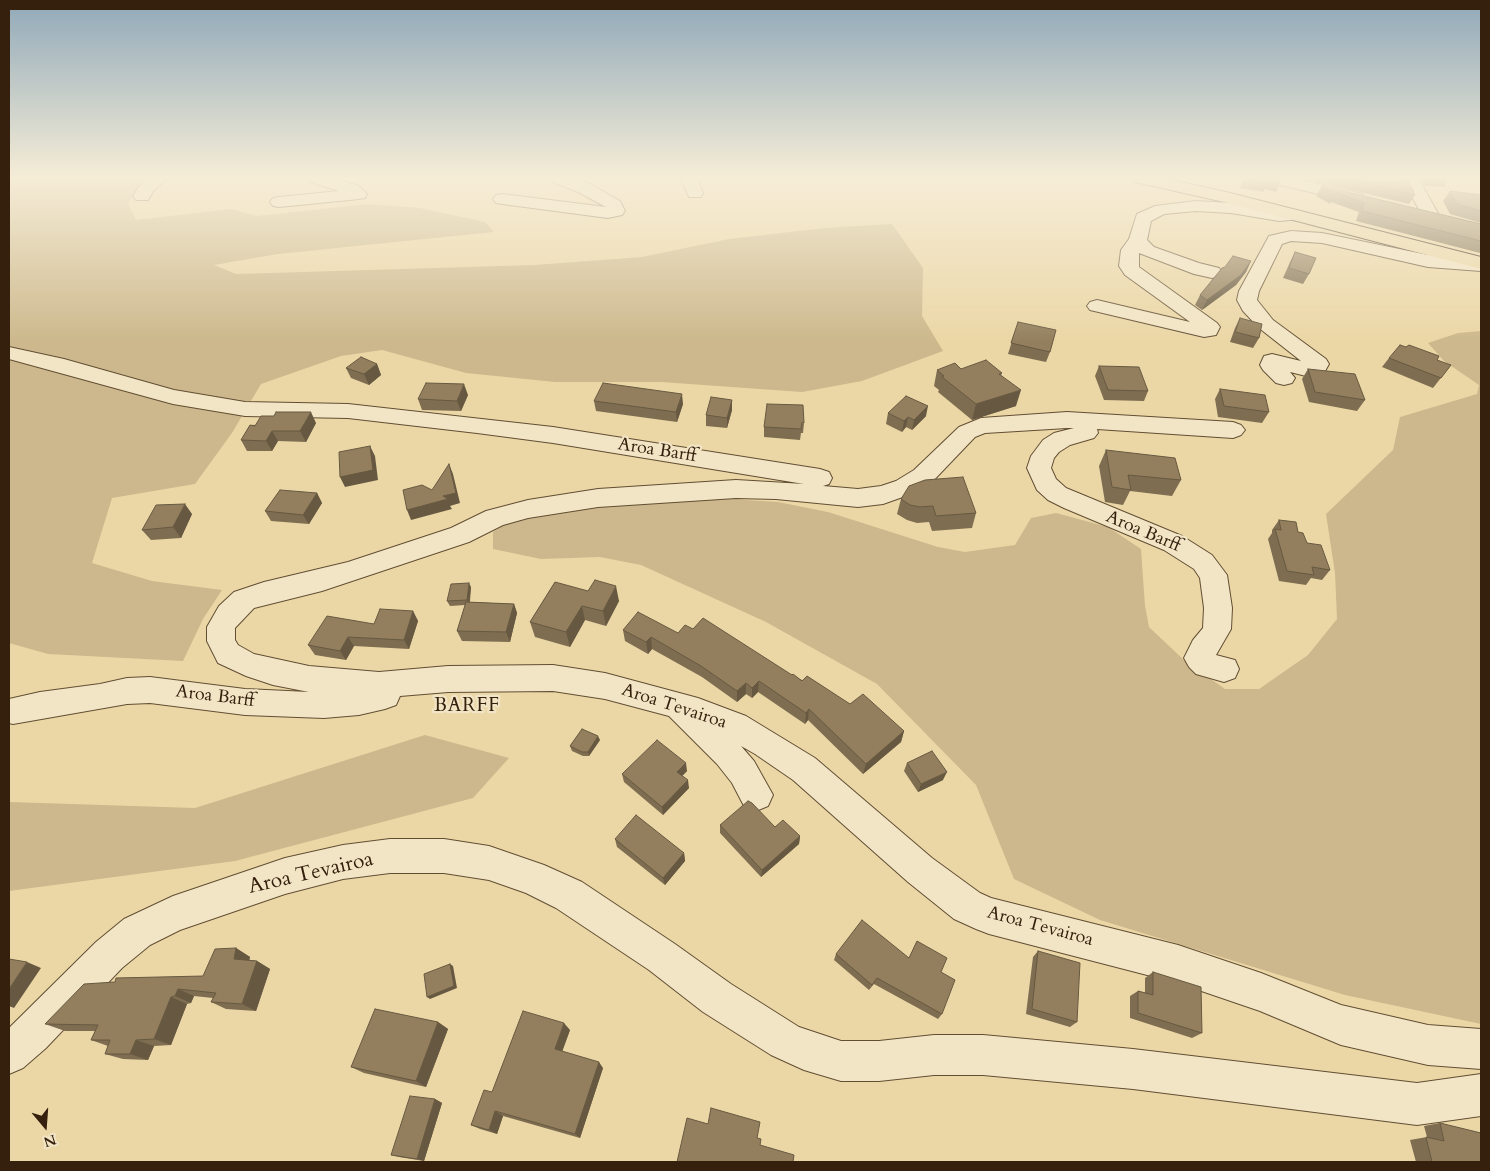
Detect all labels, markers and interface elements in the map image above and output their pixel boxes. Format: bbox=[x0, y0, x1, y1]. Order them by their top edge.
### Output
street label: Aroa Barff bbox=[616, 434, 698, 468]
street label: Aroa Barff bbox=[1102, 507, 1184, 557]
street label: Aroa Tevairoa bbox=[619, 680, 729, 734]
street label: Aroa Barff bbox=[174, 681, 256, 713]
district label: BARFF bbox=[433, 696, 501, 718]
street label: Aroa Tevairoa bbox=[246, 847, 376, 901]
street label: Aroa Tevairoa bbox=[985, 902, 1095, 952]
north arrow bbox=[20, 1101, 70, 1151]
text: N bbox=[41, 1130, 59, 1152]

